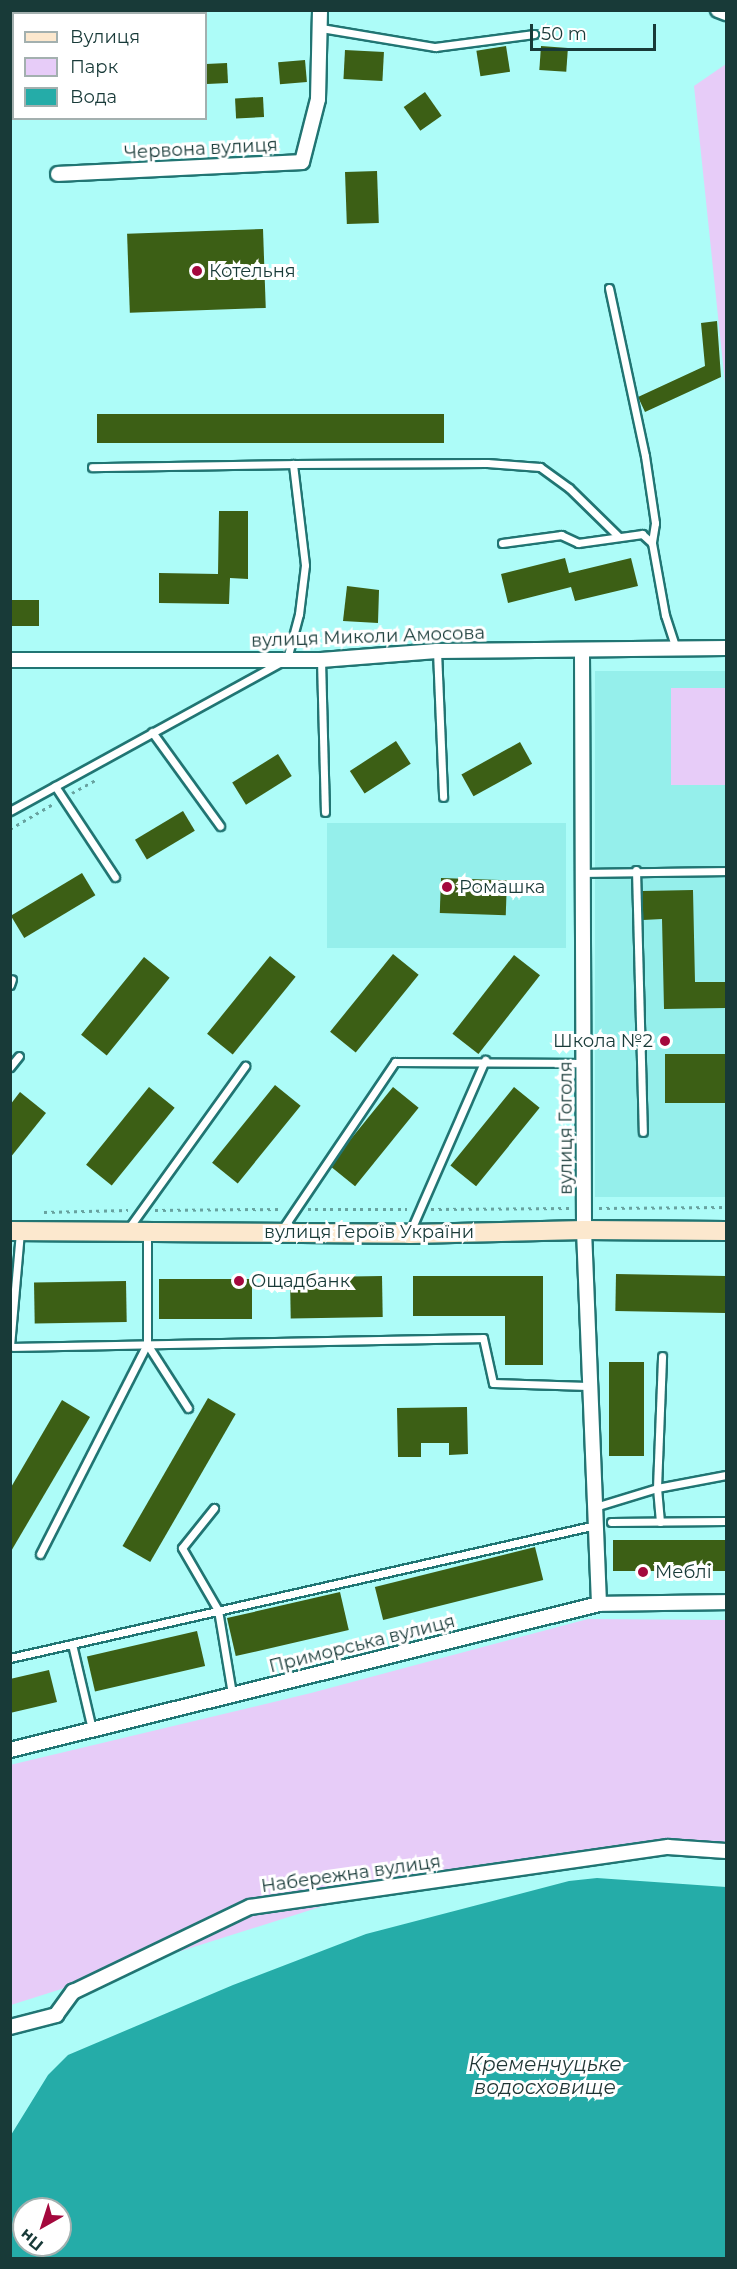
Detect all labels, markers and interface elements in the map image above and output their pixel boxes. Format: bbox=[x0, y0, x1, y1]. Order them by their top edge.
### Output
legend bbox=[12, 12, 207, 120]
scale bar bbox=[533, 12, 659, 50]
text: 50 m bbox=[541, 23, 587, 45]
text: Вулиця bbox=[70, 26, 140, 48]
text: Парк bbox=[70, 56, 118, 78]
text: Вода bbox=[70, 86, 117, 108]
street label: Червона вулиця bbox=[124, 134, 278, 164]
place label: Котельня bbox=[209, 260, 296, 282]
marker: Котельня bbox=[190, 264, 204, 278]
street label: вулиця Миколи Амосова bbox=[251, 622, 485, 652]
place label: Ромашка bbox=[459, 876, 545, 898]
marker: Ромашка bbox=[440, 880, 454, 894]
place label: Школа №2 bbox=[553, 1030, 653, 1052]
marker: Школа №2 bbox=[658, 1034, 672, 1048]
street label: вулиця Гоголя bbox=[555, 1061, 577, 1195]
street label: вулиця Героїв України bbox=[264, 1221, 474, 1243]
place label: Ощадбанк bbox=[251, 1270, 350, 1292]
marker: Ощадбанк bbox=[232, 1274, 246, 1288]
place label: Меблі bbox=[655, 1561, 712, 1583]
marker: Меблі bbox=[636, 1565, 650, 1579]
street label: Приморська вулиця bbox=[267, 1610, 457, 1678]
street label: Набережна вулиця bbox=[260, 1851, 442, 1897]
water label: Кременчуцьке водосховище bbox=[468, 2053, 622, 2100]
north arrow bbox=[12, 2197, 72, 2257]
text: Пн bbox=[16, 2225, 47, 2255]

